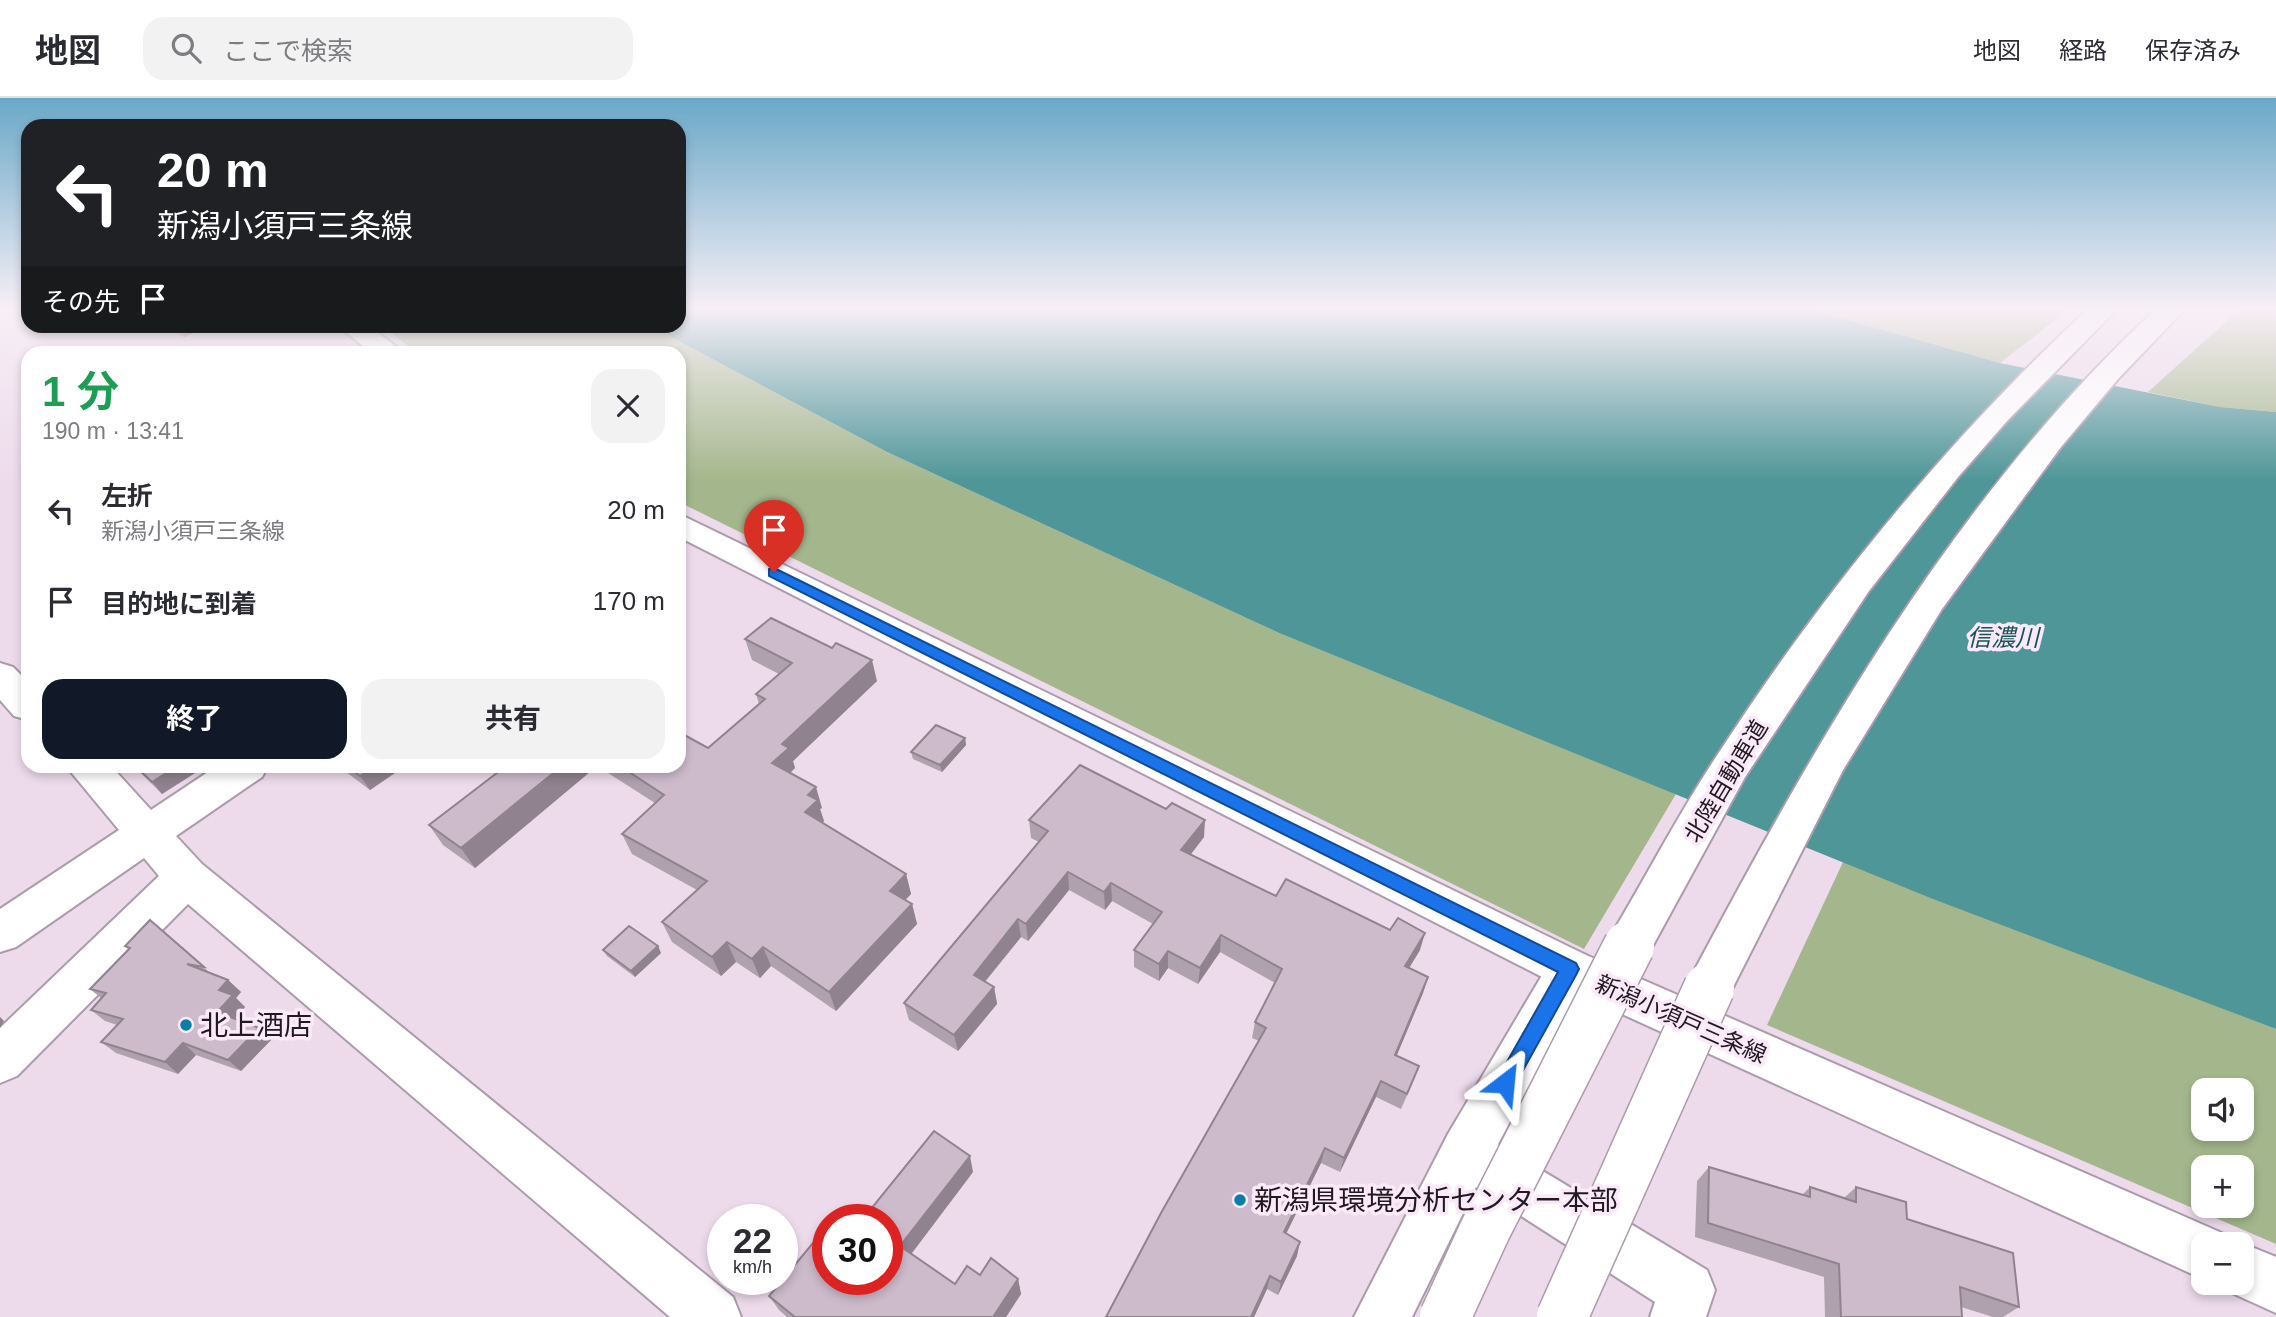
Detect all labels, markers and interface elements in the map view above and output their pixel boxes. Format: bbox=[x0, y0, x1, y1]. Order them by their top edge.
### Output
search box bbox=[143, 17, 633, 80]
icon: search bbox=[167, 29, 205, 67]
text: 地図 bbox=[35, 32, 101, 69]
text: ここで検索 bbox=[223, 36, 353, 66]
text: 地図 bbox=[1973, 37, 2021, 64]
text: 経路 bbox=[2059, 37, 2107, 64]
text: 保存済み bbox=[2145, 37, 2241, 64]
text: 20 m bbox=[157, 143, 269, 197]
icon: left bbox=[42, 147, 133, 238]
text: 新潟小須戸三条線 bbox=[157, 208, 413, 244]
icon: arrive bbox=[134, 280, 172, 318]
text: その先 bbox=[42, 287, 120, 317]
text: 1 分 bbox=[42, 368, 119, 415]
button: close bbox=[591, 369, 665, 443]
text: 190 m · 13:41 bbox=[42, 418, 184, 444]
text: 左折 bbox=[101, 481, 153, 511]
icon: left bbox=[42, 492, 80, 530]
text: 20 m bbox=[607, 495, 665, 525]
pin bbox=[744, 500, 804, 572]
icon: arrive bbox=[755, 511, 793, 549]
text: 新潟小須戸三条線 bbox=[101, 518, 285, 544]
icon: arrive bbox=[42, 583, 80, 621]
text: 170 m bbox=[593, 586, 665, 616]
text: 目的地に到着 bbox=[101, 589, 257, 619]
water label: 信濃川 bbox=[1967, 624, 2042, 651]
button: 終了 bbox=[42, 679, 347, 759]
button: 共有 bbox=[361, 679, 665, 759]
street label: 北陸自動車道 bbox=[1679, 715, 1773, 847]
street label: 新潟小須戸三条線 bbox=[1592, 970, 1770, 1068]
place label: 北上酒店 bbox=[200, 1010, 312, 1041]
marker: 北上酒店 bbox=[178, 1017, 194, 1033]
position arrow bbox=[1468, 1046, 1542, 1120]
map controls bbox=[2191, 1078, 2254, 1295]
button: sound bbox=[2191, 1078, 2254, 1141]
button: + bbox=[2191, 1155, 2254, 1218]
place label: 新潟県環境分析センター本部 bbox=[1254, 1185, 1618, 1216]
marker: 新潟県環境分析センター本部 bbox=[1232, 1192, 1248, 1208]
speed limit sign: 30 bbox=[812, 1204, 903, 1295]
text: 22 bbox=[733, 1221, 772, 1260]
button: − bbox=[2191, 1232, 2254, 1295]
text: km/h bbox=[733, 1257, 772, 1277]

